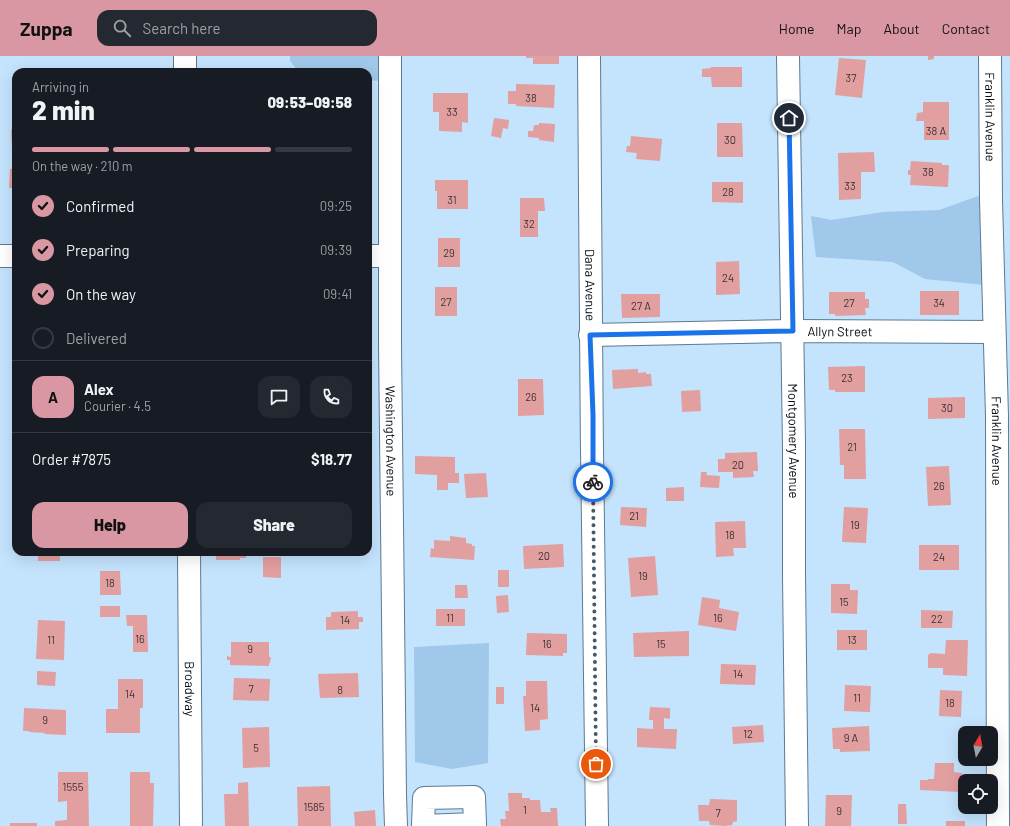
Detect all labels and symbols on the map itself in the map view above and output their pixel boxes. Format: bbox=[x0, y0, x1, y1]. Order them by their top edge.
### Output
house number: 37 bbox=[846, 71, 856, 84]
street label: Franklin Avenue bbox=[982, 72, 999, 162]
house number: 38 bbox=[525, 91, 537, 104]
pin bbox=[772, 101, 806, 135]
house number: 33 bbox=[446, 105, 458, 118]
house number: 38 A bbox=[926, 124, 946, 137]
house number: 30 bbox=[724, 133, 736, 146]
house number: 38 bbox=[922, 165, 934, 178]
house number: 33 bbox=[844, 179, 856, 192]
house number: 28 bbox=[722, 185, 734, 198]
house number: 31 bbox=[447, 193, 457, 206]
house number: 32 bbox=[523, 217, 535, 230]
house number: 29 bbox=[443, 246, 455, 259]
street label: Dana Avenue bbox=[582, 249, 599, 321]
house number: 24 bbox=[722, 271, 734, 284]
house number: 27 bbox=[440, 295, 452, 308]
house number: 27 bbox=[843, 296, 855, 309]
house number: 34 bbox=[933, 296, 945, 309]
house number: 27 A bbox=[631, 299, 651, 312]
street label: Allyn Street bbox=[807, 323, 873, 339]
house number: 23 bbox=[841, 371, 853, 384]
street label: Montgomery Avenue bbox=[785, 383, 802, 498]
street label: Washington Avenue bbox=[382, 386, 400, 496]
house number: 26 bbox=[525, 390, 537, 403]
street label: Franklin Avenue bbox=[988, 396, 1005, 486]
house number: 30 bbox=[941, 401, 953, 414]
house number: 21 bbox=[847, 440, 857, 453]
house number: 20 bbox=[732, 458, 744, 471]
courier bbox=[573, 462, 613, 502]
house number: 26 bbox=[933, 479, 945, 492]
house number: 21 bbox=[629, 509, 639, 522]
house number: 19 bbox=[850, 518, 860, 531]
house number: 18 bbox=[725, 528, 735, 541]
house number: 20 bbox=[538, 549, 550, 562]
house number: 24 bbox=[933, 550, 945, 563]
house number: 19 bbox=[638, 569, 648, 582]
house number: 18 bbox=[105, 576, 115, 589]
house number: 15 bbox=[839, 595, 849, 608]
house number: 11 bbox=[446, 611, 454, 624]
house number: 16 bbox=[713, 611, 723, 624]
house number: 22 bbox=[931, 612, 943, 625]
house number: 14 bbox=[340, 613, 350, 626]
house number: 16 bbox=[135, 632, 145, 645]
house number: 11 bbox=[47, 633, 55, 646]
house number: 13 bbox=[847, 633, 857, 646]
house number: 16 bbox=[542, 637, 552, 650]
house number: 15 bbox=[656, 637, 666, 650]
house number: 9 bbox=[247, 642, 253, 655]
street label: Broadway bbox=[182, 661, 198, 717]
house number: 14 bbox=[733, 667, 743, 680]
house number: 7 bbox=[248, 682, 254, 695]
house number: 8 bbox=[337, 683, 343, 696]
house number: 14 bbox=[125, 687, 135, 700]
house number: 11 bbox=[853, 691, 861, 704]
house number: 18 bbox=[945, 696, 955, 709]
house number: 14 bbox=[530, 701, 540, 714]
house number: 9 bbox=[42, 713, 48, 726]
north arrow bbox=[958, 726, 998, 766]
house number: 12 bbox=[743, 727, 753, 740]
house number: 9 A bbox=[844, 731, 859, 744]
house number: 5 bbox=[253, 741, 259, 754]
pin bbox=[579, 747, 613, 781]
house number: 1555 bbox=[63, 780, 84, 793]
house number: 1585 bbox=[304, 800, 325, 813]
house number: 1 bbox=[523, 803, 527, 816]
house number: 9 bbox=[836, 804, 842, 817]
house number: 7 bbox=[715, 806, 721, 819]

